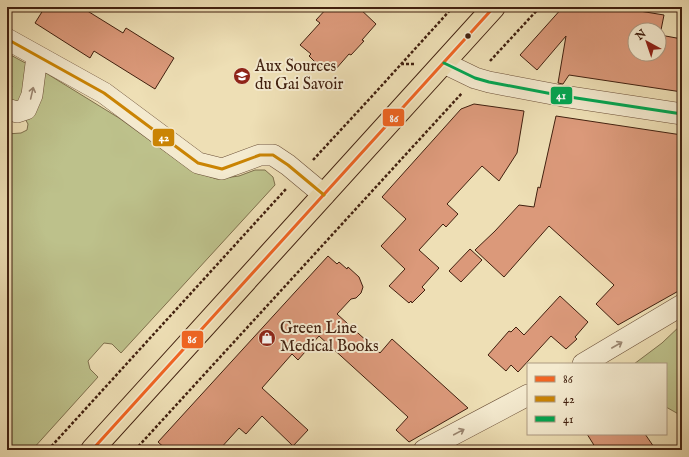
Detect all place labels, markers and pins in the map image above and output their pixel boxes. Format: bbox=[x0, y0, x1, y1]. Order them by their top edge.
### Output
unlabelled marker bbox=[463, 31, 473, 41]
place label: Aux Sources du Gai Savoir bbox=[254, 57, 343, 95]
school or university icon: Aux Sources du Gai Savoir bbox=[232, 66, 252, 86]
place label: Green Line Medical Books bbox=[280, 319, 379, 357]
shop icon: Green Line Medical Books bbox=[257, 328, 277, 348]

